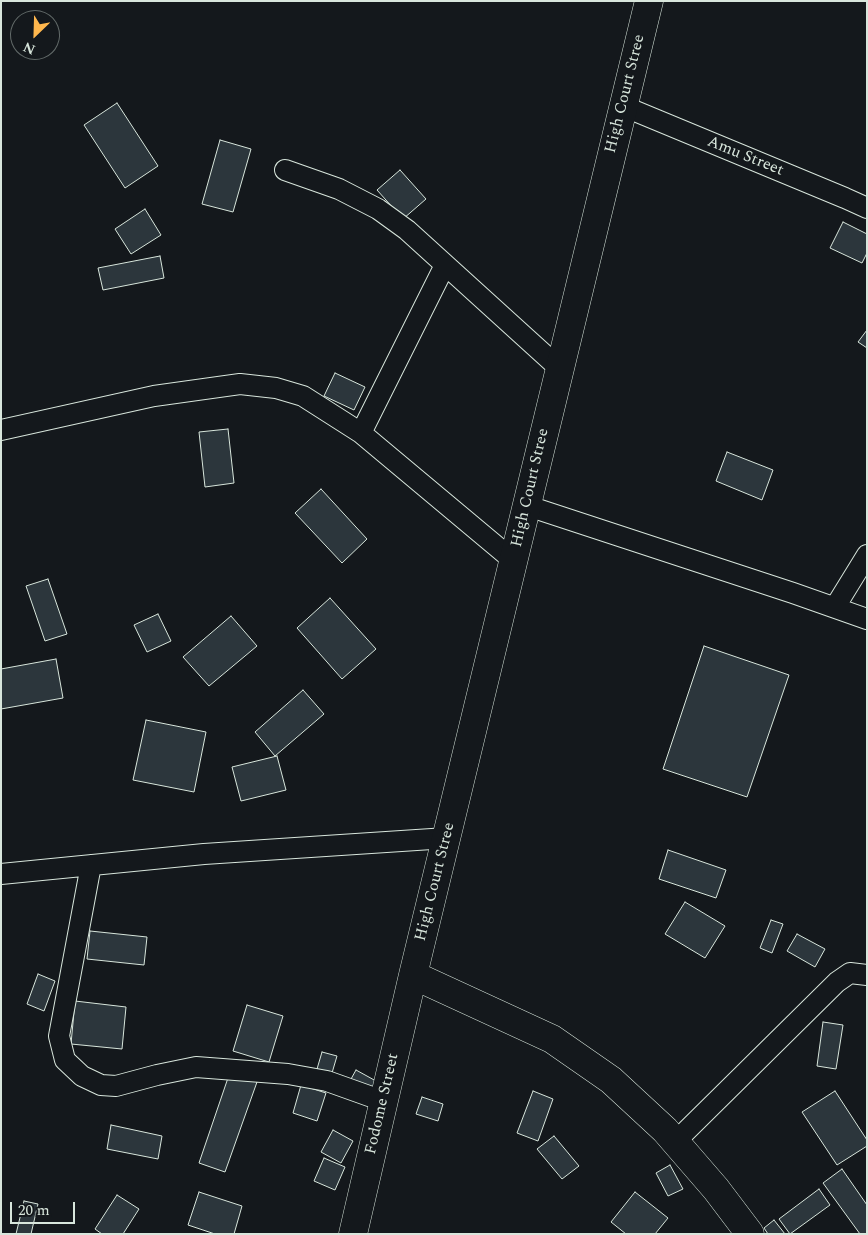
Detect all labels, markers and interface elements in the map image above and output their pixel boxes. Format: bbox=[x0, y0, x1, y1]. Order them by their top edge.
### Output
north arrow bbox=[10, 10, 60, 60]
street label: High Court Stree bbox=[602, 33, 650, 155]
text: N bbox=[20, 36, 39, 60]
street label: Amu Street bbox=[704, 133, 786, 181]
street label: High Court Stree bbox=[508, 427, 554, 549]
street label: High Court Stree bbox=[412, 821, 460, 943]
street label: Fodome Street bbox=[362, 1052, 404, 1156]
scale bar bbox=[12, 1192, 78, 1224]
text: 20 m bbox=[18, 1199, 50, 1222]

